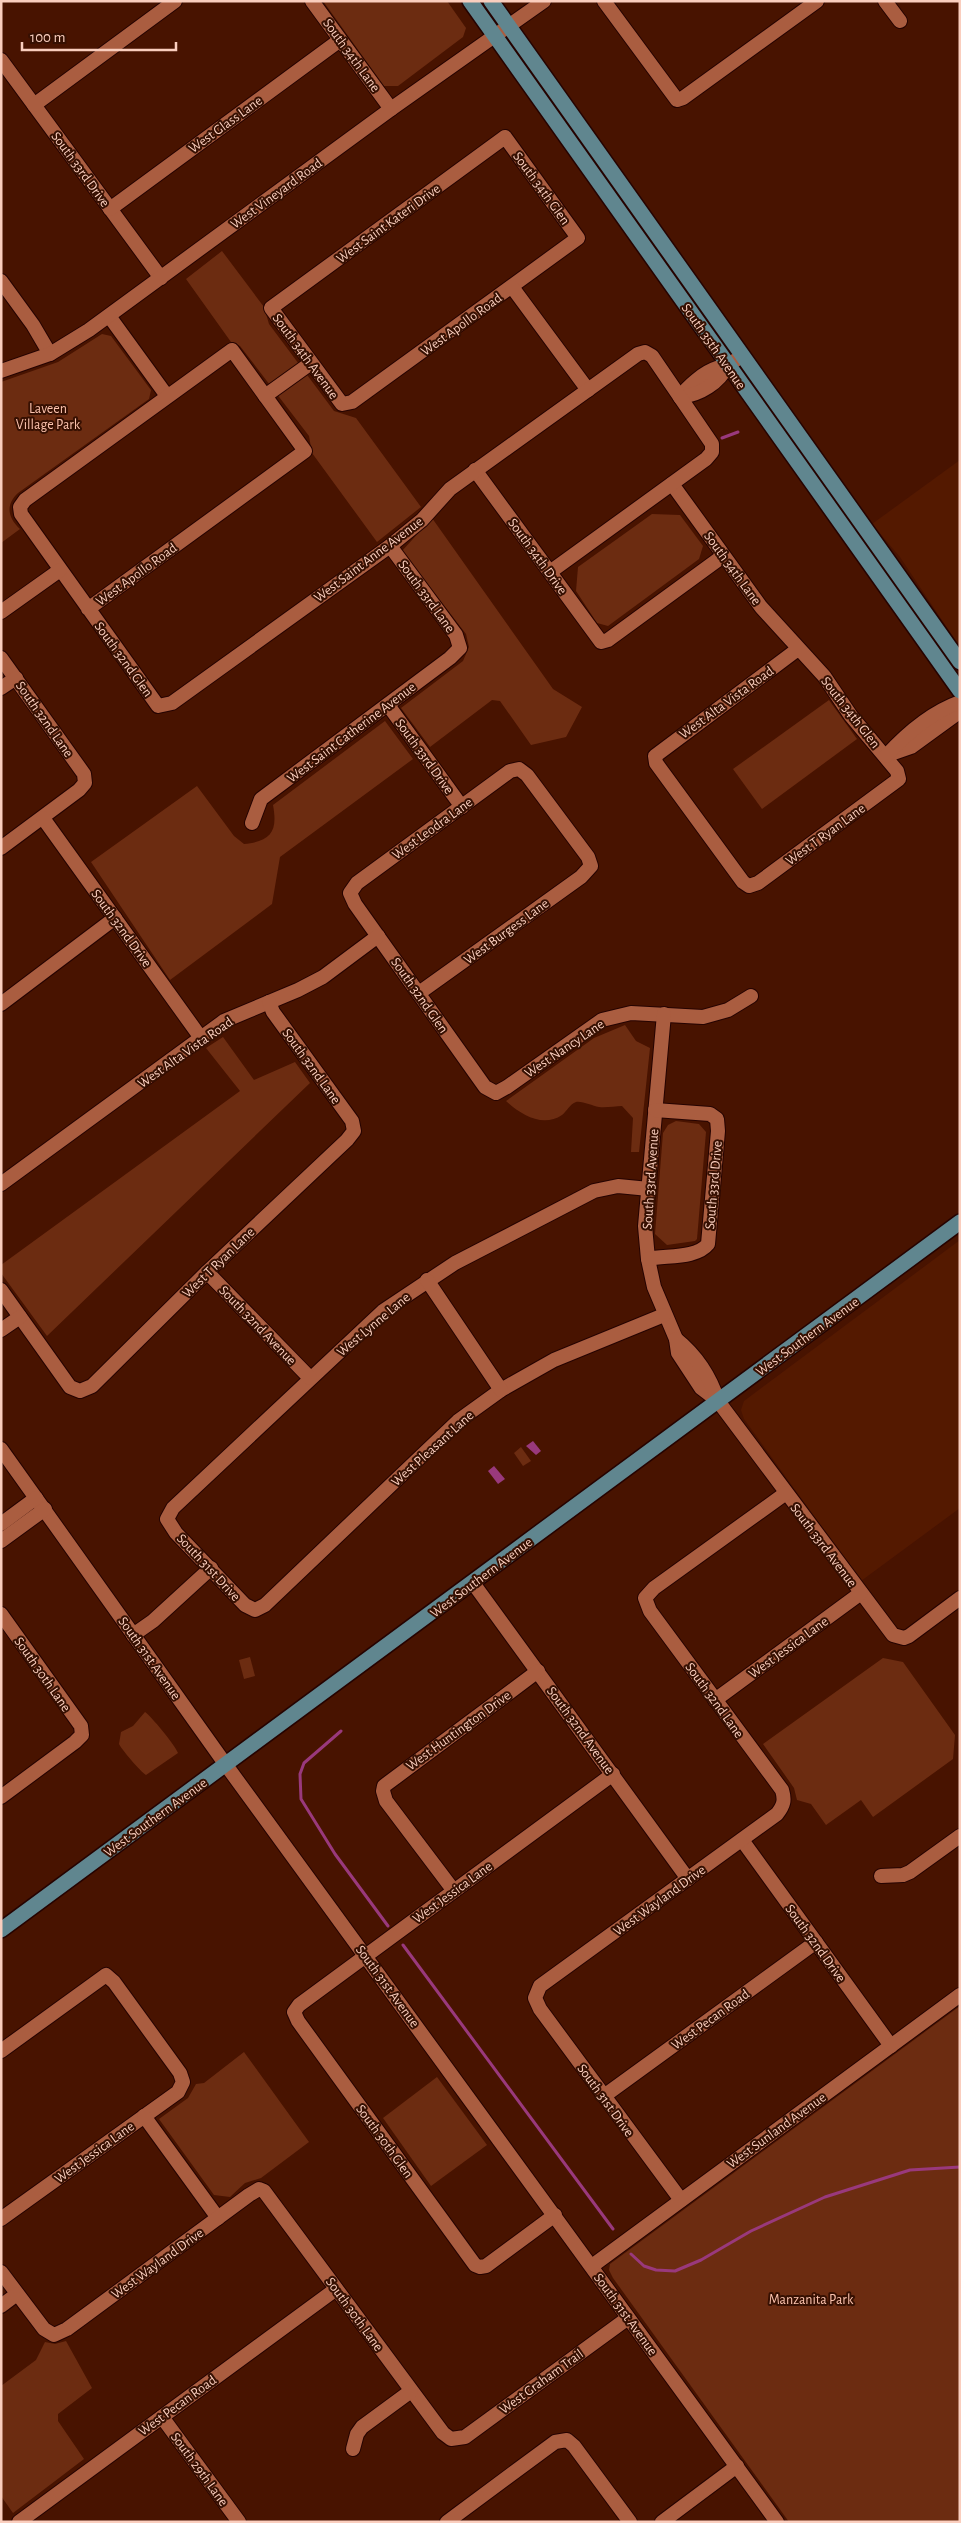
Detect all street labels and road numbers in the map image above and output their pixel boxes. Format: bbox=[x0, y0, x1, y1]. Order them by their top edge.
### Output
street label: South 34th Lane bbox=[320, 16, 382, 95]
street label: West Glass Lane bbox=[186, 94, 265, 156]
street label: South 33rd Drive bbox=[48, 129, 112, 210]
street label: South 34th Glen bbox=[510, 150, 572, 228]
street label: West Vineyard Road bbox=[228, 156, 325, 232]
street label: West Saint Kateri Drive bbox=[334, 182, 443, 266]
street label: West Apollo Road bbox=[419, 291, 505, 359]
street label: South 35th Avenue bbox=[679, 301, 748, 392]
street label: South 34th Avenue bbox=[270, 311, 341, 402]
street label: West Saint Anne Avenue bbox=[312, 514, 426, 605]
street label: South 34th Drive bbox=[505, 516, 569, 597]
street label: South 34th Lane bbox=[701, 529, 763, 608]
street label: West Apollo Road bbox=[94, 541, 180, 609]
street label: South 33rd Lane bbox=[395, 558, 457, 635]
street label: South 32nd Glen bbox=[91, 620, 155, 700]
street label: West Alta Vista Road bbox=[677, 664, 776, 742]
street label: South 34th Glen bbox=[818, 674, 882, 751]
street label: South 32nd Lane bbox=[13, 679, 75, 760]
street label: West Saint Catherine Avenue bbox=[285, 680, 419, 786]
street label: South 33rd Drive bbox=[392, 716, 456, 797]
street label: West Leodra Lane bbox=[390, 795, 475, 863]
street label: West T Ryan Lane bbox=[783, 801, 868, 868]
street label: South 32nd Drive bbox=[88, 887, 154, 970]
street label: West Burgess Lane bbox=[462, 896, 552, 967]
street label: South 32nd Glen bbox=[388, 955, 450, 1036]
street label: West Alta Vista Road bbox=[135, 1015, 236, 1091]
street label: West Nancy Lane bbox=[522, 1017, 607, 1081]
street label: South 32nd Lane bbox=[279, 1026, 343, 1107]
street label: South 33rd Avenue bbox=[640, 1128, 661, 1230]
street label: South 33rd Drive bbox=[703, 1140, 725, 1230]
street label: West T Ryan Lane bbox=[180, 1225, 258, 1301]
street label: South 32nd Avenue bbox=[216, 1283, 298, 1368]
street label: West Lynne Lane bbox=[334, 1290, 413, 1359]
street label: West Southern Avenue bbox=[753, 1295, 862, 1379]
street label: West Pleasant Lane bbox=[389, 1408, 476, 1489]
street label: South 33rd Avenue bbox=[787, 1501, 859, 1590]
street label: South 31st Drive bbox=[174, 1531, 243, 1604]
street label: West Southern Avenue bbox=[428, 1535, 535, 1621]
street label: West Jessica Lane bbox=[746, 1614, 831, 1681]
street label: South 31st Avenue bbox=[115, 1615, 183, 1703]
street label: South 30th Lane bbox=[11, 1635, 73, 1714]
street label: South 32nd Lane bbox=[682, 1660, 746, 1741]
street label: South 32nd Avenue bbox=[544, 1684, 616, 1777]
street label: West Huntington Drive bbox=[404, 1688, 513, 1773]
street label: West Southern Avenue bbox=[101, 1776, 210, 1860]
street label: West Jessica Lane bbox=[410, 1859, 495, 1926]
street label: West Wayland Drive bbox=[611, 1863, 708, 1939]
street label: South 32nd Drive bbox=[782, 1902, 848, 1985]
street label: South 31st Avenue bbox=[353, 1943, 422, 2030]
street label: West Pecan Road bbox=[669, 1987, 752, 2053]
street label: South 31st Drive bbox=[574, 2062, 636, 2140]
street label: West Sunland Avenue bbox=[725, 2090, 829, 2171]
street label: South 30th Glen bbox=[353, 2102, 415, 2181]
street label: West Jessica Lane bbox=[52, 2119, 137, 2186]
street label: West Wayland Drive bbox=[109, 2226, 206, 2302]
street label: South 31st Avenue bbox=[591, 2271, 660, 2358]
street label: South 30th Lane bbox=[323, 2275, 386, 2354]
street label: West Graham Trail bbox=[497, 2347, 586, 2417]
street label: West Pecan Road bbox=[136, 2373, 219, 2439]
street label: South 29th Lane bbox=[168, 2430, 230, 2509]

